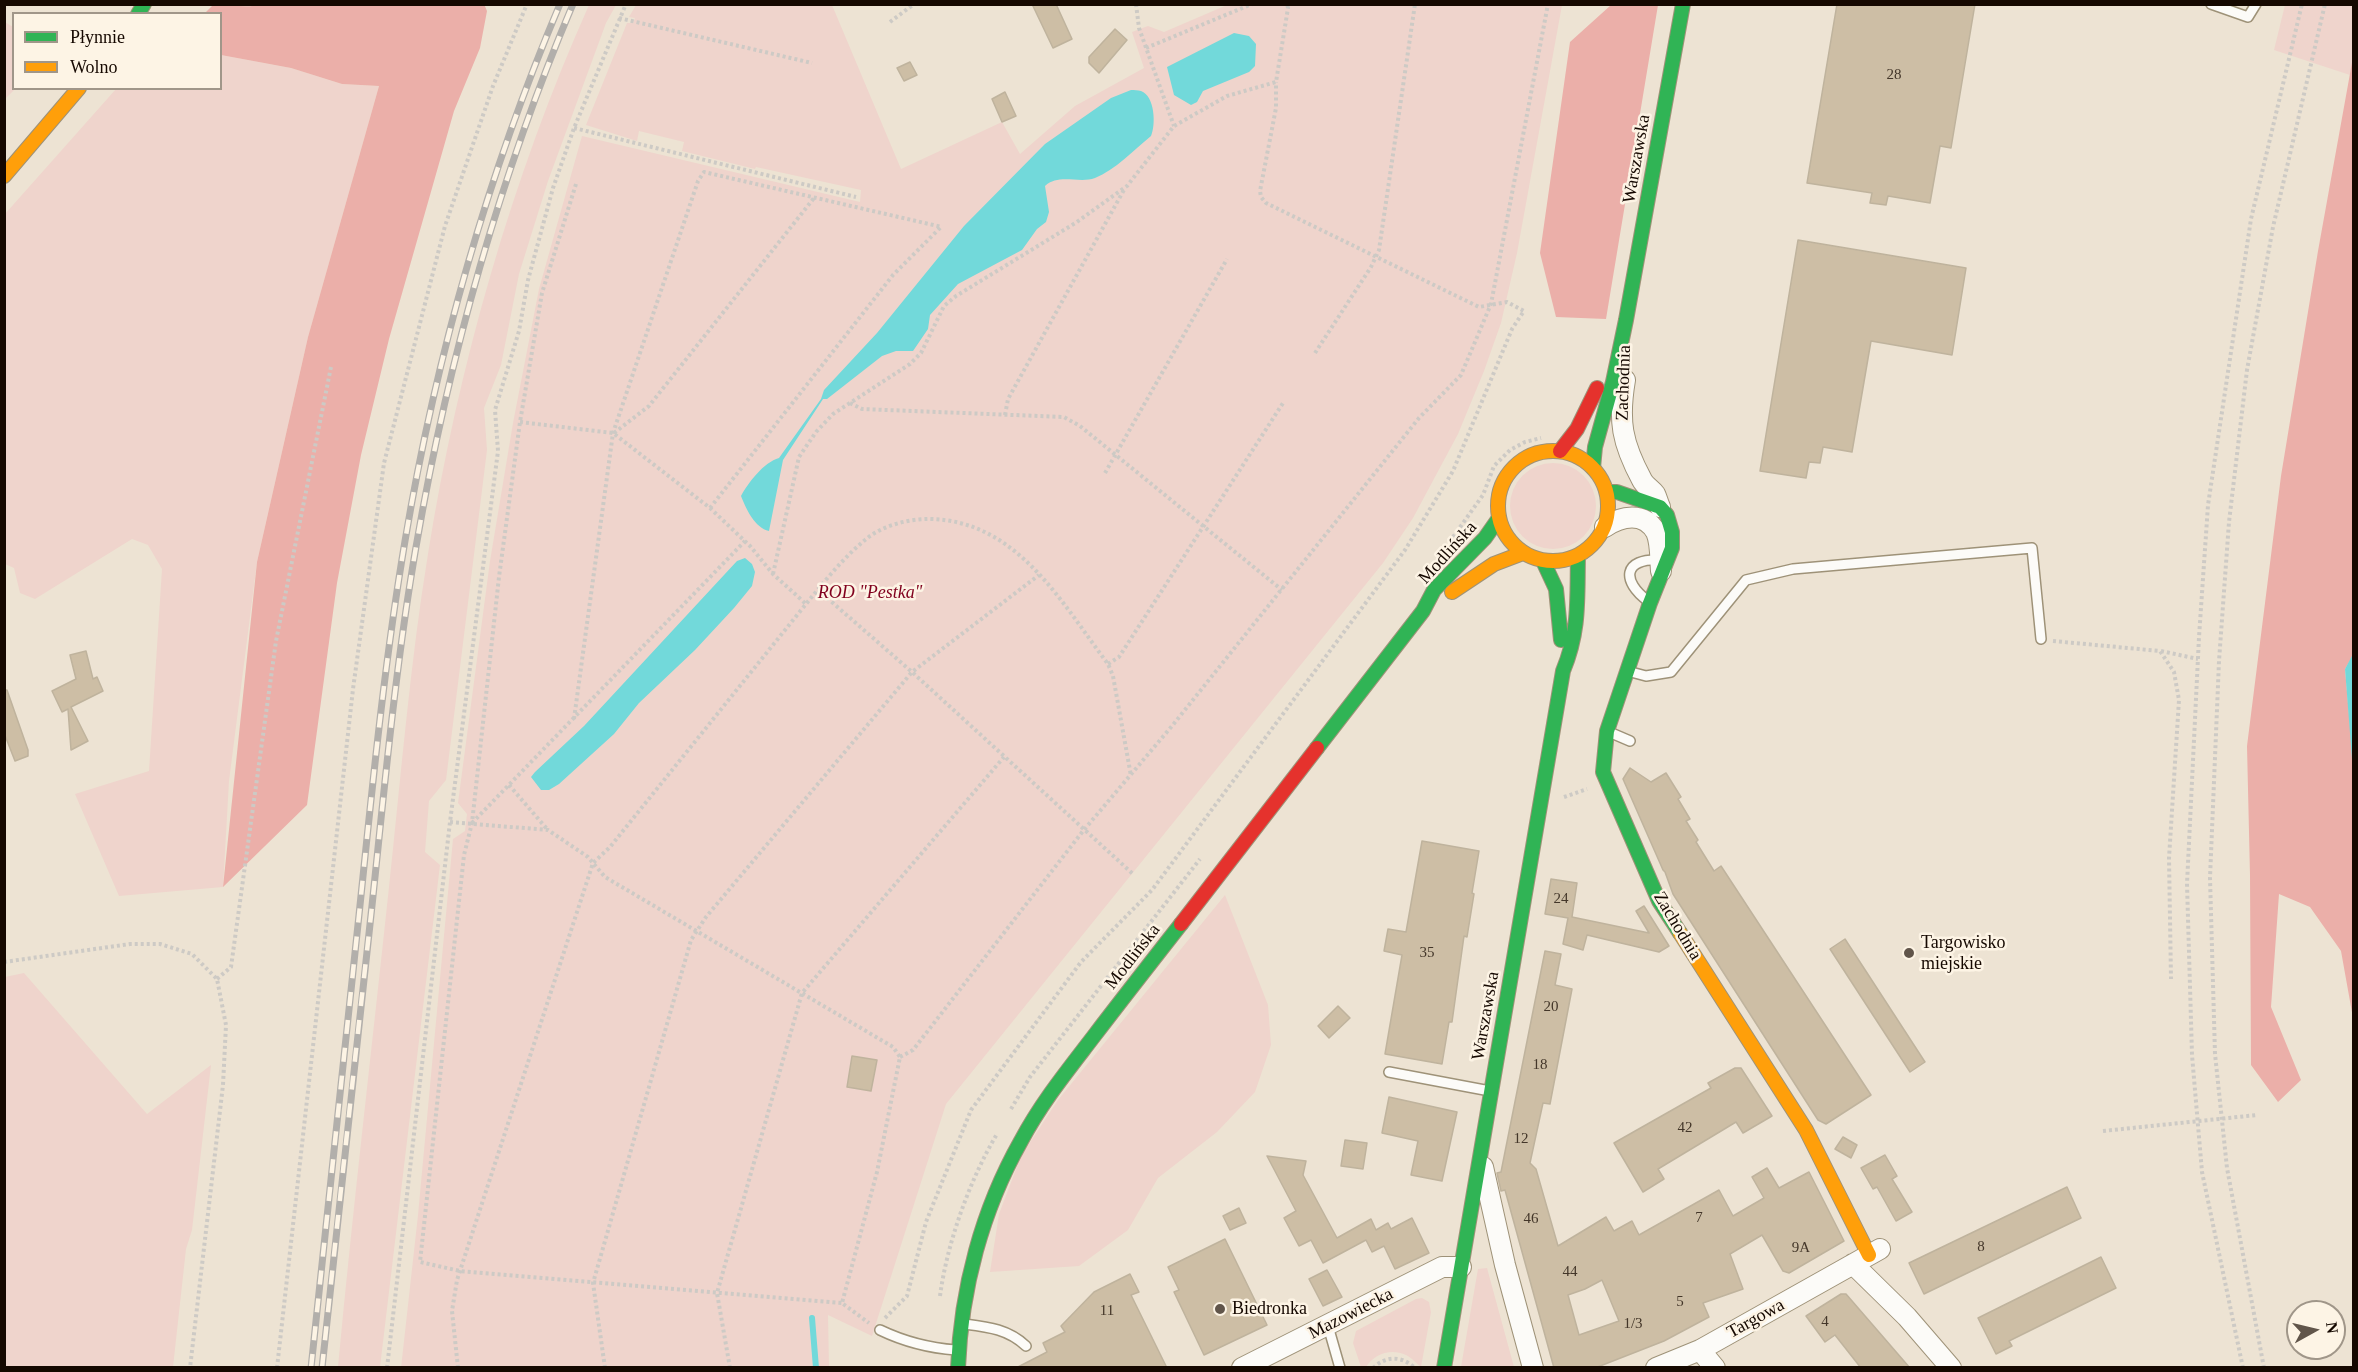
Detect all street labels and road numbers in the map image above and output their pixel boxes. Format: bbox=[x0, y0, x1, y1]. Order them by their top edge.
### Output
street label: Warszawska bbox=[1619, 113, 1655, 205]
street label: Zachodnia bbox=[1612, 345, 1636, 421]
street label: Modlińska bbox=[1414, 517, 1482, 589]
street label: Zachodnia bbox=[1648, 888, 1706, 964]
street label: Modlińska bbox=[1101, 920, 1165, 994]
street label: Warszawska bbox=[1468, 970, 1504, 1062]
street label: Mazowiecka bbox=[1305, 1284, 1397, 1344]
street label: Targowa bbox=[1723, 1294, 1789, 1344]

